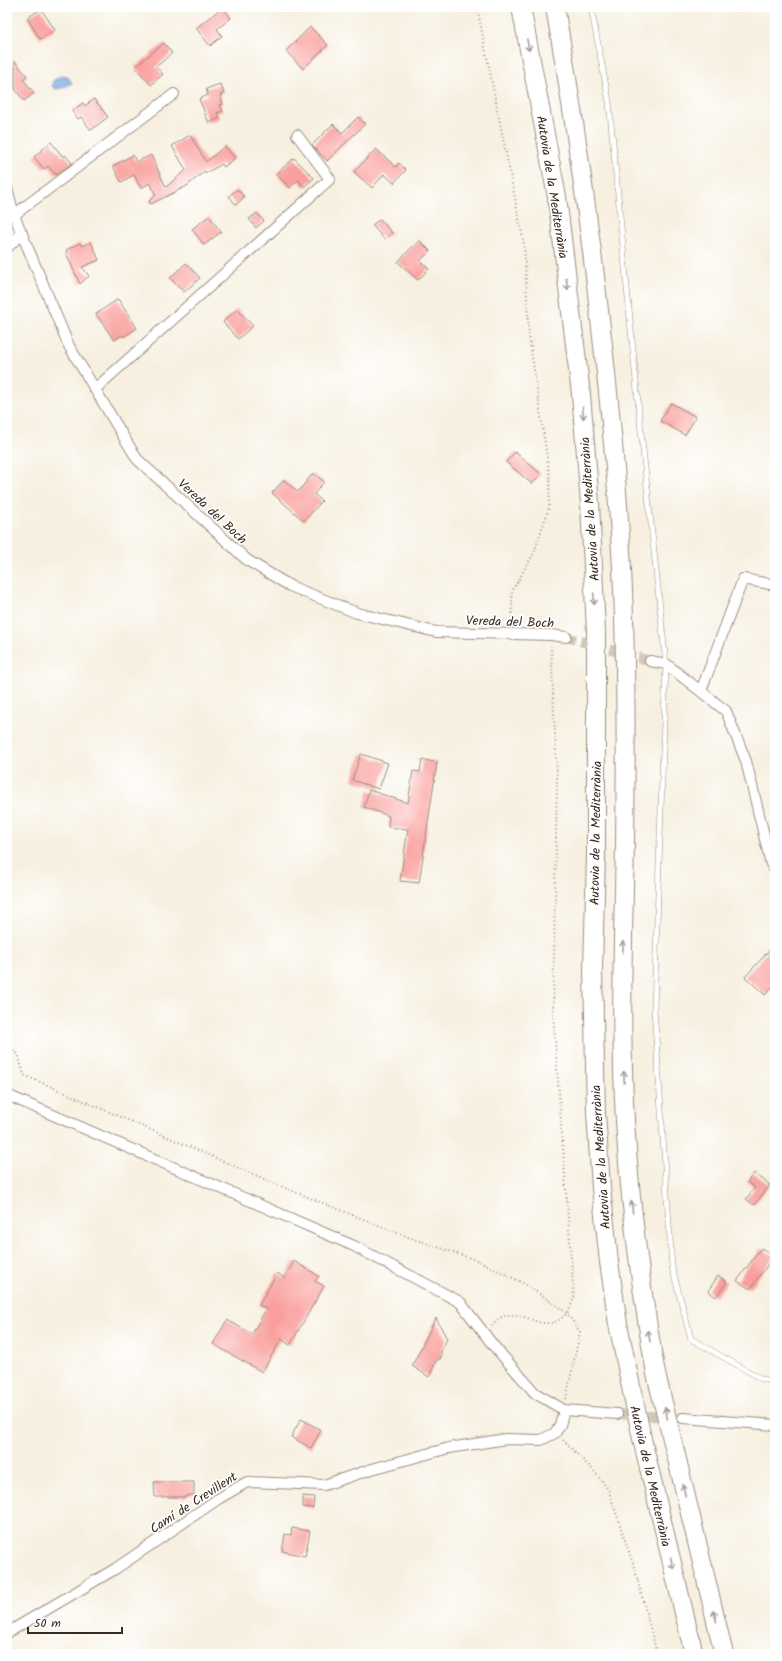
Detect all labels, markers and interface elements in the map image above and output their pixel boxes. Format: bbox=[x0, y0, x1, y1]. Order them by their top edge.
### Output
one-way arrow bbox=[524, 38, 532, 51]
street label: Autovia de la Mediterrània bbox=[530, 114, 573, 260]
one-way arrow bbox=[564, 277, 571, 290]
one-way arrow bbox=[579, 406, 586, 419]
street label: Autovia de la Mediterrània bbox=[575, 436, 606, 582]
street label: Vereda del Boch bbox=[172, 474, 251, 550]
one-way arrow bbox=[591, 592, 598, 605]
street label: Vereda del Boch bbox=[465, 610, 555, 635]
street label: Autovia de la Mediterrània bbox=[585, 761, 608, 905]
one-way arrow bbox=[619, 941, 627, 954]
one-way arrow bbox=[620, 1071, 627, 1084]
street label: Autovia de la Mediterrània bbox=[586, 1084, 617, 1230]
one-way arrow bbox=[628, 1201, 636, 1214]
one-way arrow bbox=[645, 1329, 653, 1342]
street label: Autovia de la Mediterrània bbox=[623, 1404, 676, 1549]
one-way arrow bbox=[661, 1407, 669, 1420]
street label: Camí de Crevillent bbox=[146, 1466, 243, 1540]
one-way arrow bbox=[679, 1484, 687, 1497]
one-way arrow bbox=[668, 1556, 676, 1569]
scale bar bbox=[28, 1609, 122, 1635]
one-way arrow bbox=[711, 1610, 718, 1623]
text: 50 m bbox=[34, 1614, 61, 1633]

